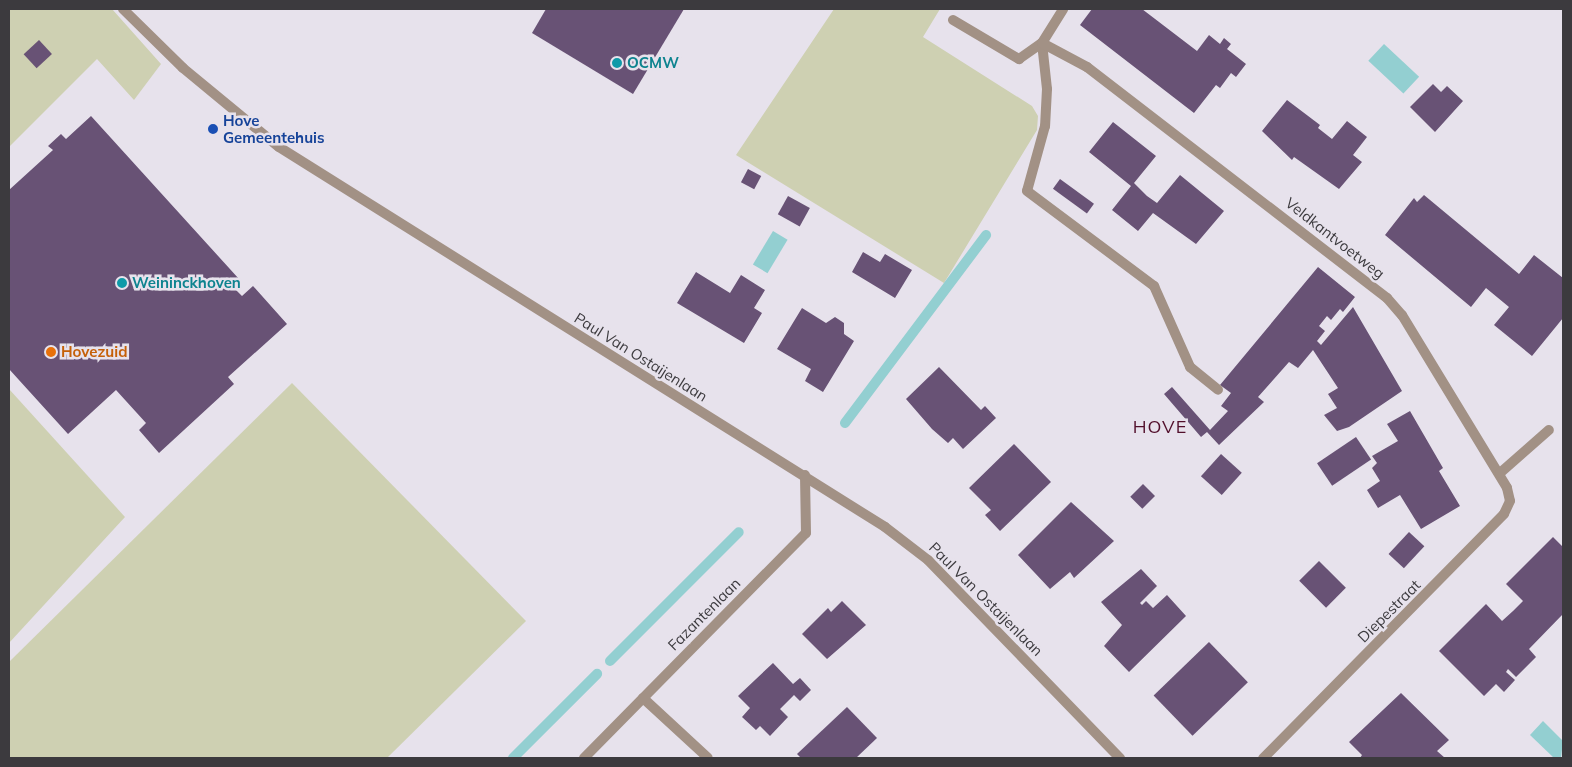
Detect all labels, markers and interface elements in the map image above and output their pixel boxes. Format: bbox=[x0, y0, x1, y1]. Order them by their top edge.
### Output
place label: OCMW bbox=[627, 54, 679, 72]
marker: OCMW bbox=[611, 57, 623, 69]
place label: Hove Gemeentehuis bbox=[223, 111, 325, 146]
marker: Hove Gemeentehuis bbox=[207, 123, 219, 135]
street label: Veldkantvoetweg bbox=[1282, 194, 1388, 282]
place label: Weininckhoven bbox=[132, 274, 241, 292]
marker: Weininckhoven bbox=[116, 277, 128, 289]
street label: Paul Van Ostaijenlaan bbox=[571, 309, 711, 405]
place label: Hovezuid bbox=[61, 343, 128, 361]
marker: Hovezuid bbox=[45, 346, 57, 358]
district label: HOVE bbox=[1132, 416, 1188, 438]
street label: Paul Van Ostaijenlaan bbox=[925, 538, 1047, 660]
street label: Fazantenlaan bbox=[664, 574, 744, 654]
street label: Diepestraat bbox=[1354, 576, 1424, 646]

